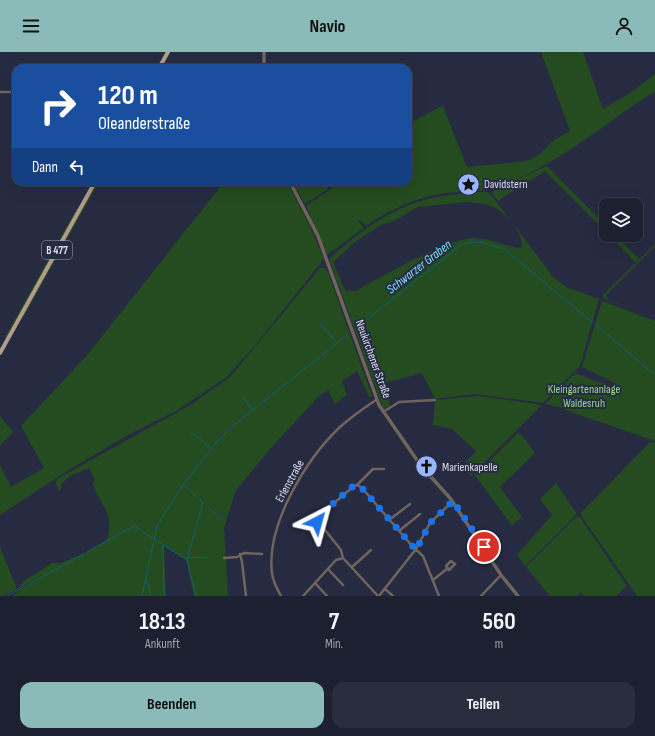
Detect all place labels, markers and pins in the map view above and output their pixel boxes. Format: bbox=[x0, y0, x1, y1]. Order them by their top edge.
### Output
place icon: Davidstern bbox=[455, 171, 481, 197]
place label: Davidstern bbox=[484, 177, 528, 192]
church icon: Marienkapelle bbox=[413, 454, 439, 480]
place label: Marienkapelle bbox=[442, 460, 498, 475]
pin bbox=[467, 530, 501, 564]

